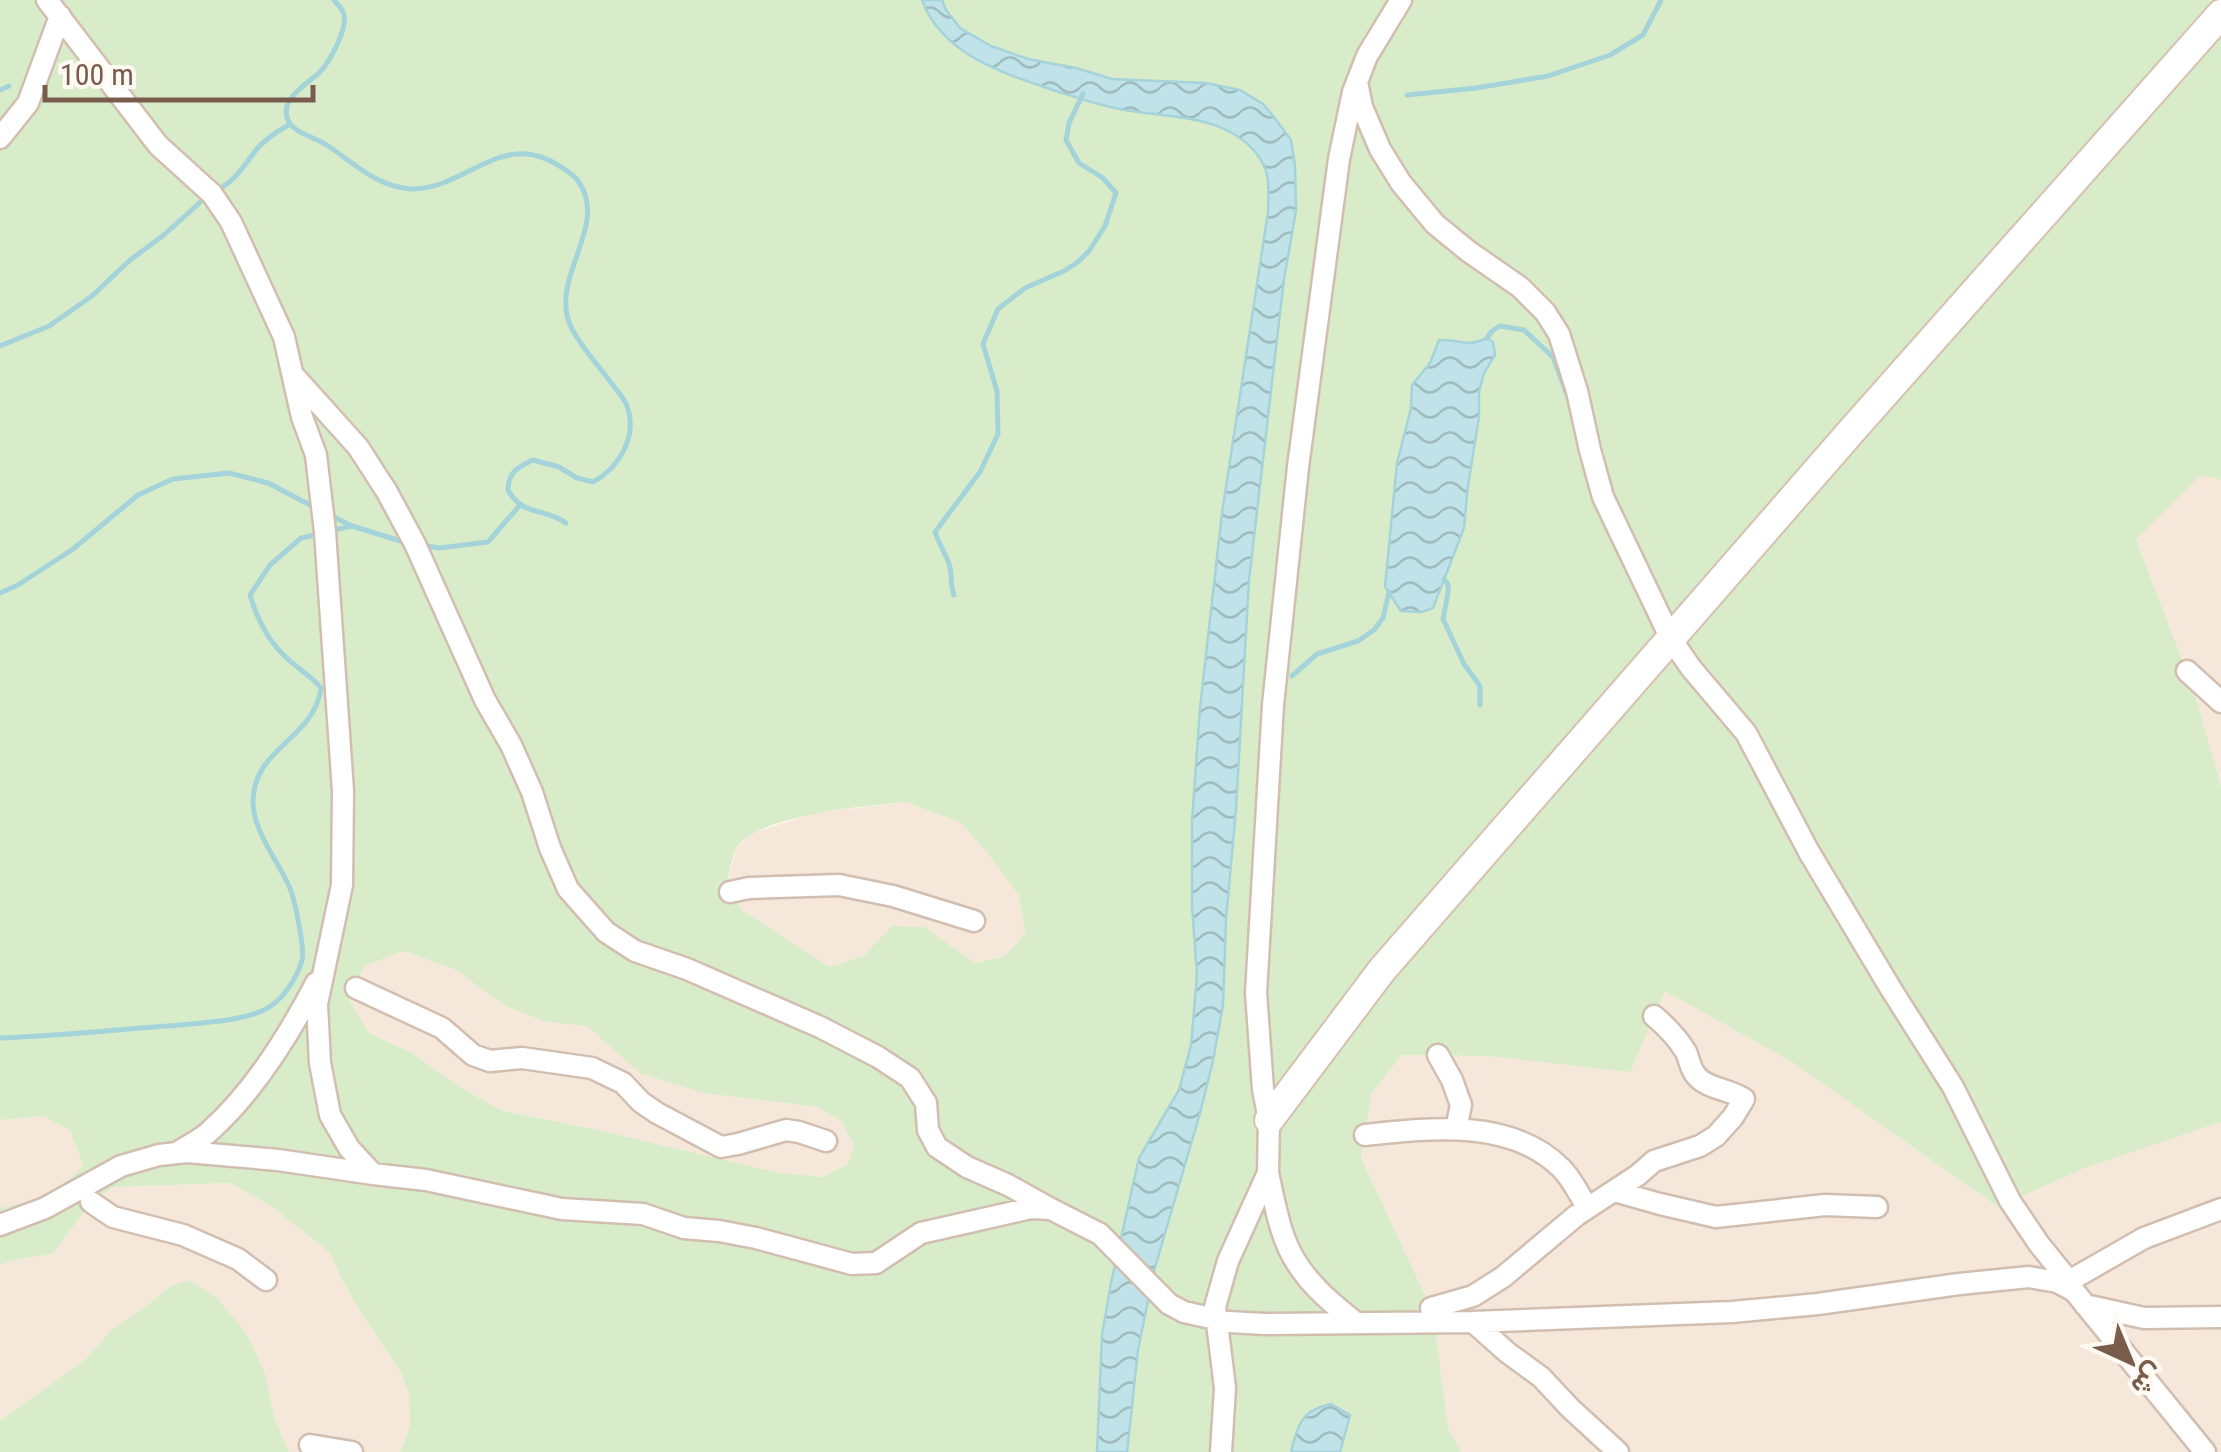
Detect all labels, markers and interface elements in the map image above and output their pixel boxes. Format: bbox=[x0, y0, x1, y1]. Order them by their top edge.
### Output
scale bar bbox=[45, 40, 312, 102]
text: 100 m bbox=[60, 57, 134, 92]
north arrow bbox=[2081, 1312, 2181, 1412]
text: ش bbox=[2124, 1356, 2172, 1403]

